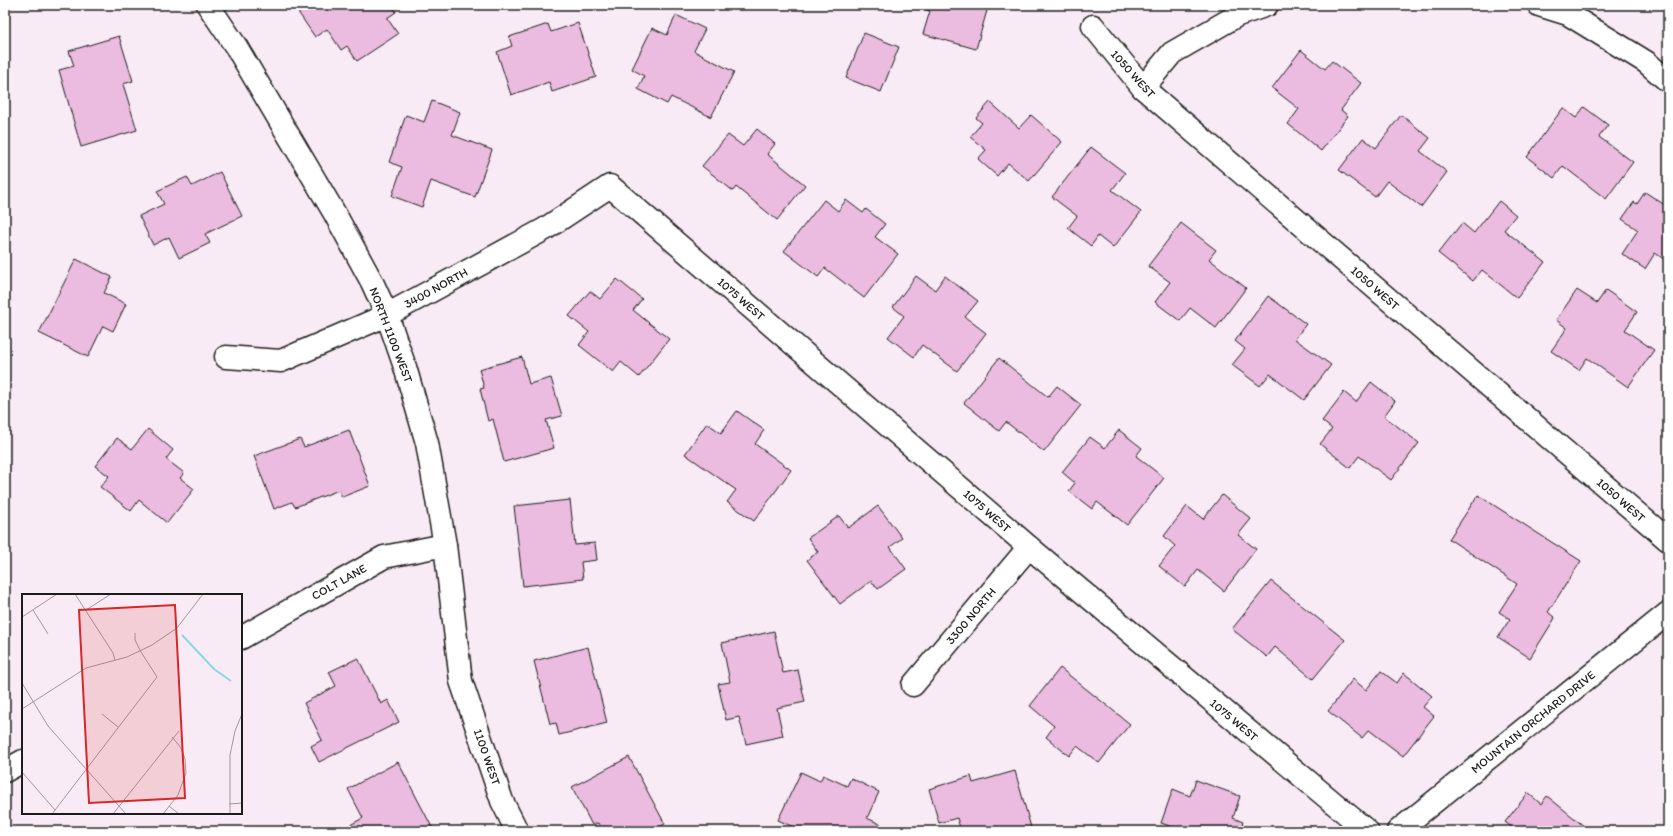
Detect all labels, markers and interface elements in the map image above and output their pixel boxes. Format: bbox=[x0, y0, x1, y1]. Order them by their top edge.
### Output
street label: 1050 WEST bbox=[1108, 47, 1158, 101]
street label: 1050 WEST bbox=[1348, 263, 1402, 313]
street label: 3400 NORTH bbox=[402, 265, 470, 311]
street label: 1075 WEST bbox=[714, 275, 768, 324]
street label: NORTH 1100 WEST bbox=[366, 285, 416, 385]
street label: 1050 WEST bbox=[1594, 475, 1648, 525]
street label: 1075 WEST bbox=[960, 487, 1014, 536]
street label: COLT LANE bbox=[309, 561, 369, 603]
street label: 3300 NORTH bbox=[943, 585, 999, 647]
inset map bbox=[22, 594, 242, 814]
street label: MOUNTAIN ORCHARD DRIVE bbox=[1468, 667, 1598, 776]
street label: 1075 WEST bbox=[1207, 696, 1261, 744]
street label: 1100 WEST bbox=[471, 727, 503, 787]

